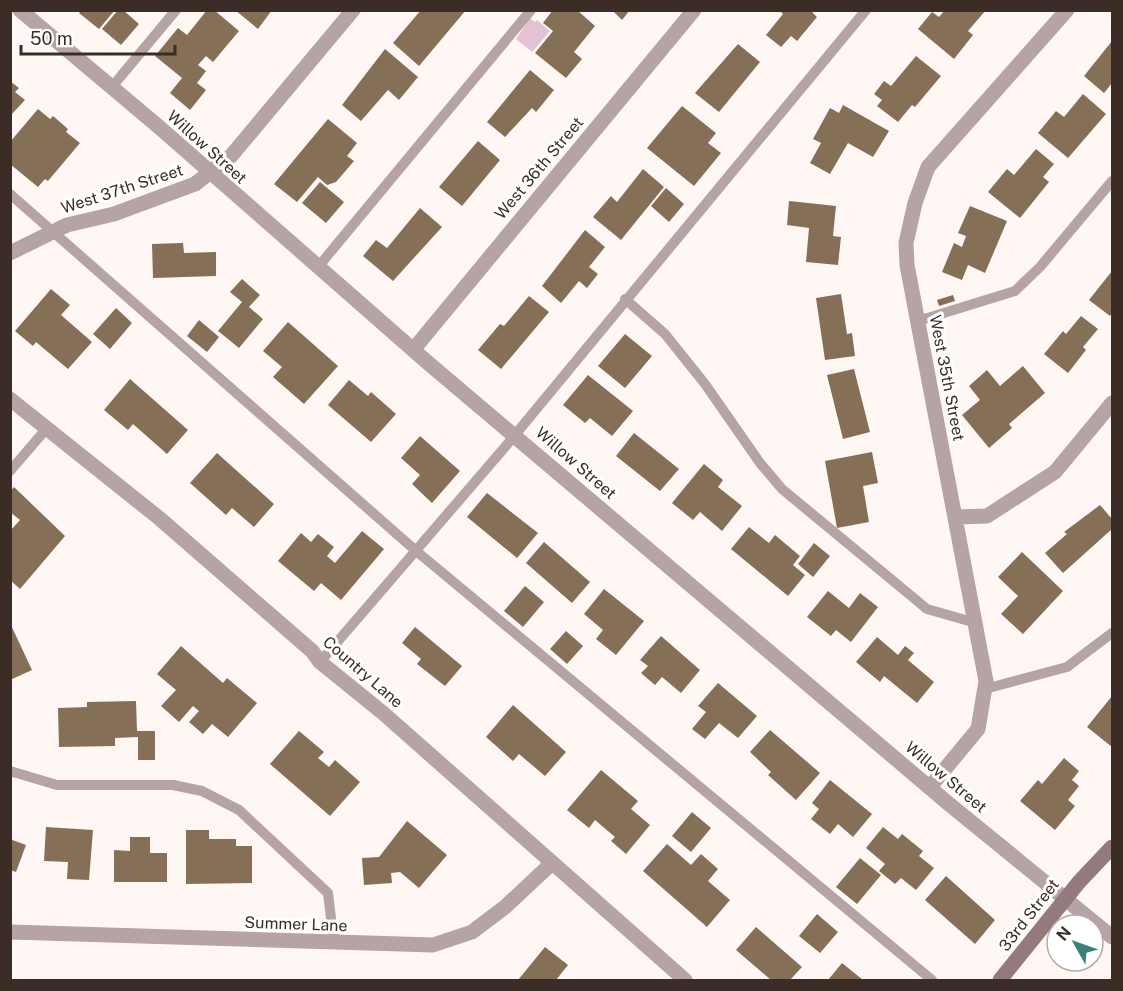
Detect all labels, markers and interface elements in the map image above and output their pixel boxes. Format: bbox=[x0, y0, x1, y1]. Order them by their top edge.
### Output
scale bar bbox=[21, 18, 176, 56]
text: 50 m bbox=[30, 28, 73, 49]
street label: Willow Street bbox=[163, 106, 251, 188]
street label: West 36th Street bbox=[491, 113, 587, 223]
street label: West 37th Street bbox=[59, 160, 185, 218]
street label: West 35th Street bbox=[925, 313, 969, 443]
street label: Willow Street bbox=[532, 423, 620, 503]
street label: Country Lane bbox=[319, 632, 407, 712]
street label: Willow Street bbox=[901, 737, 991, 817]
street label: 33rd Street bbox=[995, 875, 1063, 955]
street label: Summer Lane bbox=[244, 913, 348, 935]
north arrow bbox=[1045, 913, 1105, 973]
text: N bbox=[1053, 923, 1075, 945]

